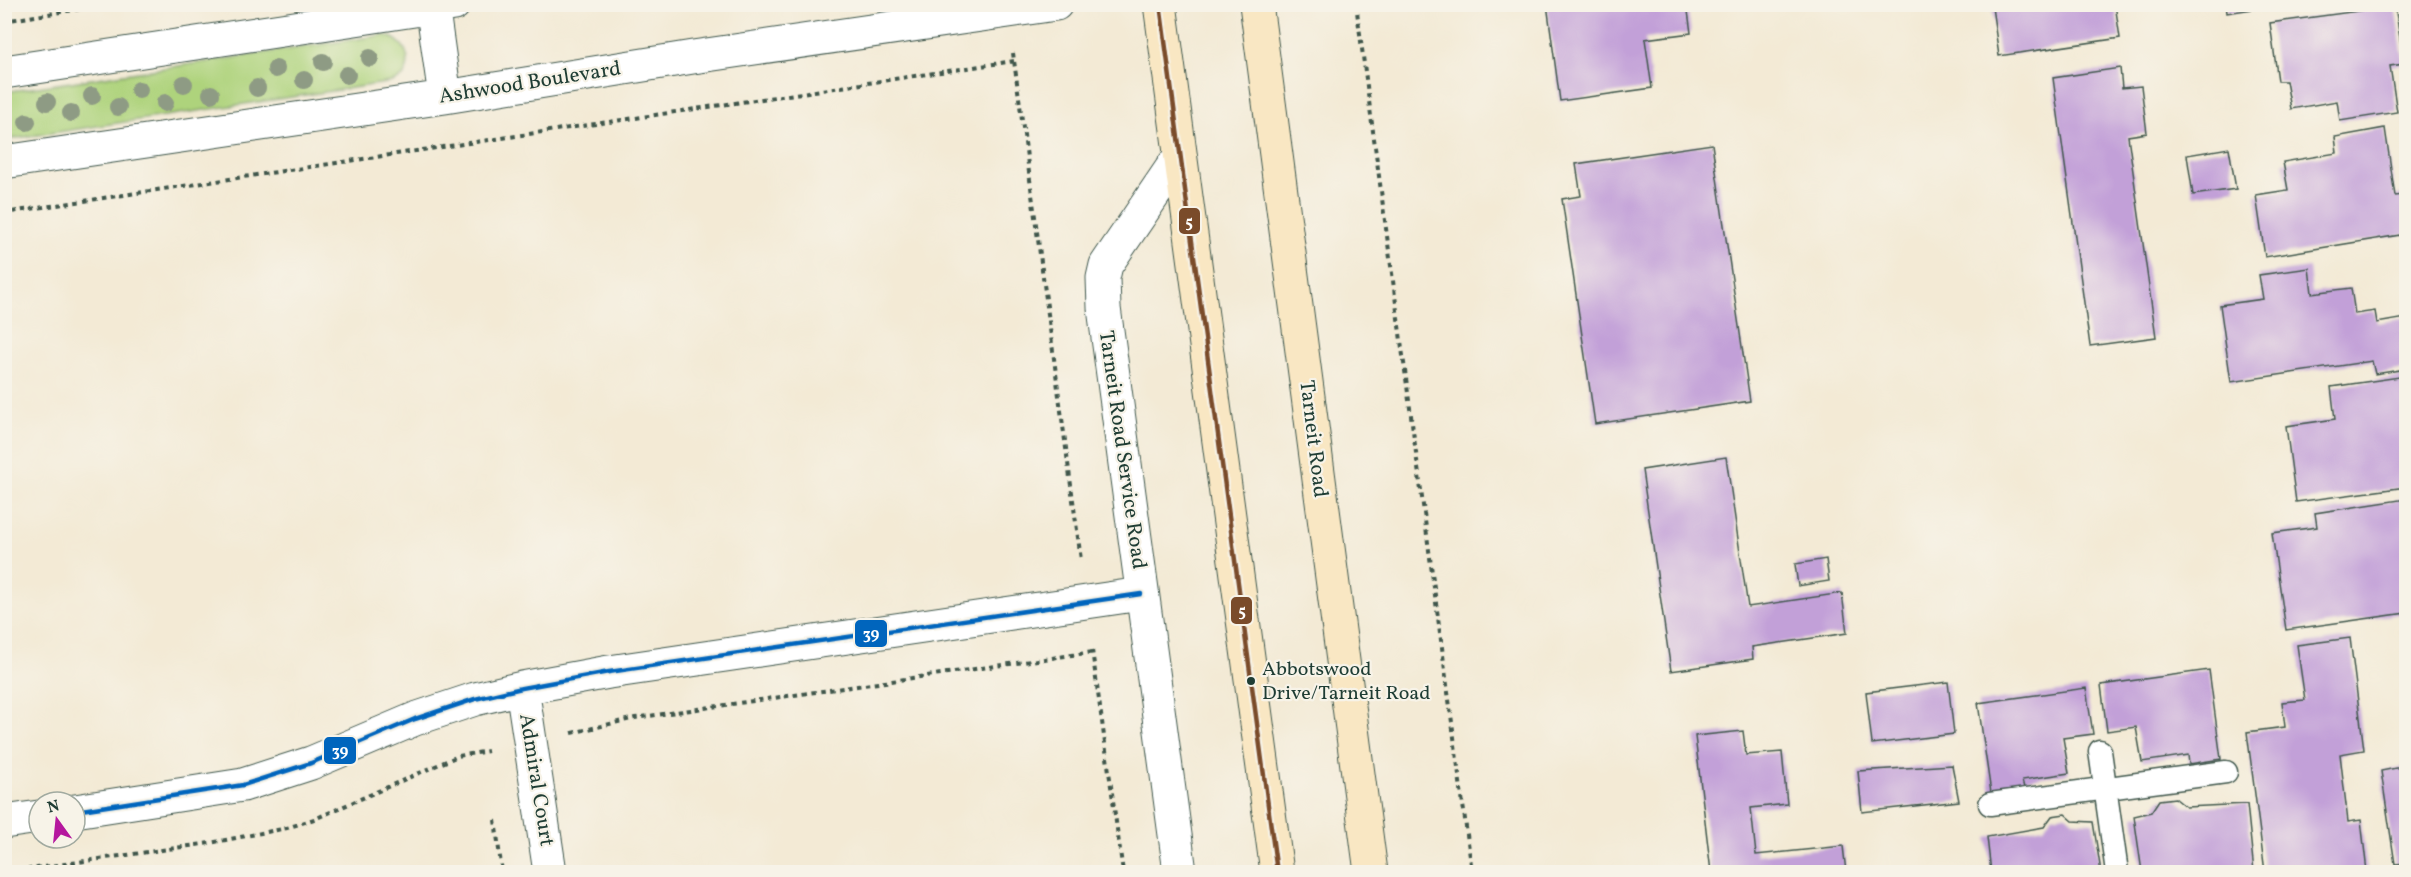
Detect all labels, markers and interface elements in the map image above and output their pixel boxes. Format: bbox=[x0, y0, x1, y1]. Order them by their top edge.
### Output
street label: Ashwood Boulevard bbox=[437, 54, 623, 112]
line badge: 5 bbox=[1178, 207, 1201, 235]
text: 5 bbox=[1185, 212, 1193, 234]
street label: Tarneit Road Service Road bbox=[1091, 329, 1153, 571]
street label: Tarneit Road bbox=[1291, 379, 1335, 499]
line badge: 5 bbox=[1230, 596, 1253, 625]
text: 5 bbox=[1238, 601, 1246, 623]
line badge: 39 bbox=[854, 619, 888, 648]
text: 39 bbox=[863, 624, 880, 646]
place label: Abbotswood Drive/Tarneit Road bbox=[1262, 656, 1431, 708]
marker: Abbotswood Drive/Tarneit Road bbox=[1245, 675, 1257, 687]
street label: Admiral Court bbox=[511, 712, 561, 848]
line badge: 39 bbox=[323, 736, 357, 765]
text: 39 bbox=[332, 741, 349, 763]
north arrow bbox=[27, 790, 87, 850]
text: N bbox=[45, 795, 62, 820]

